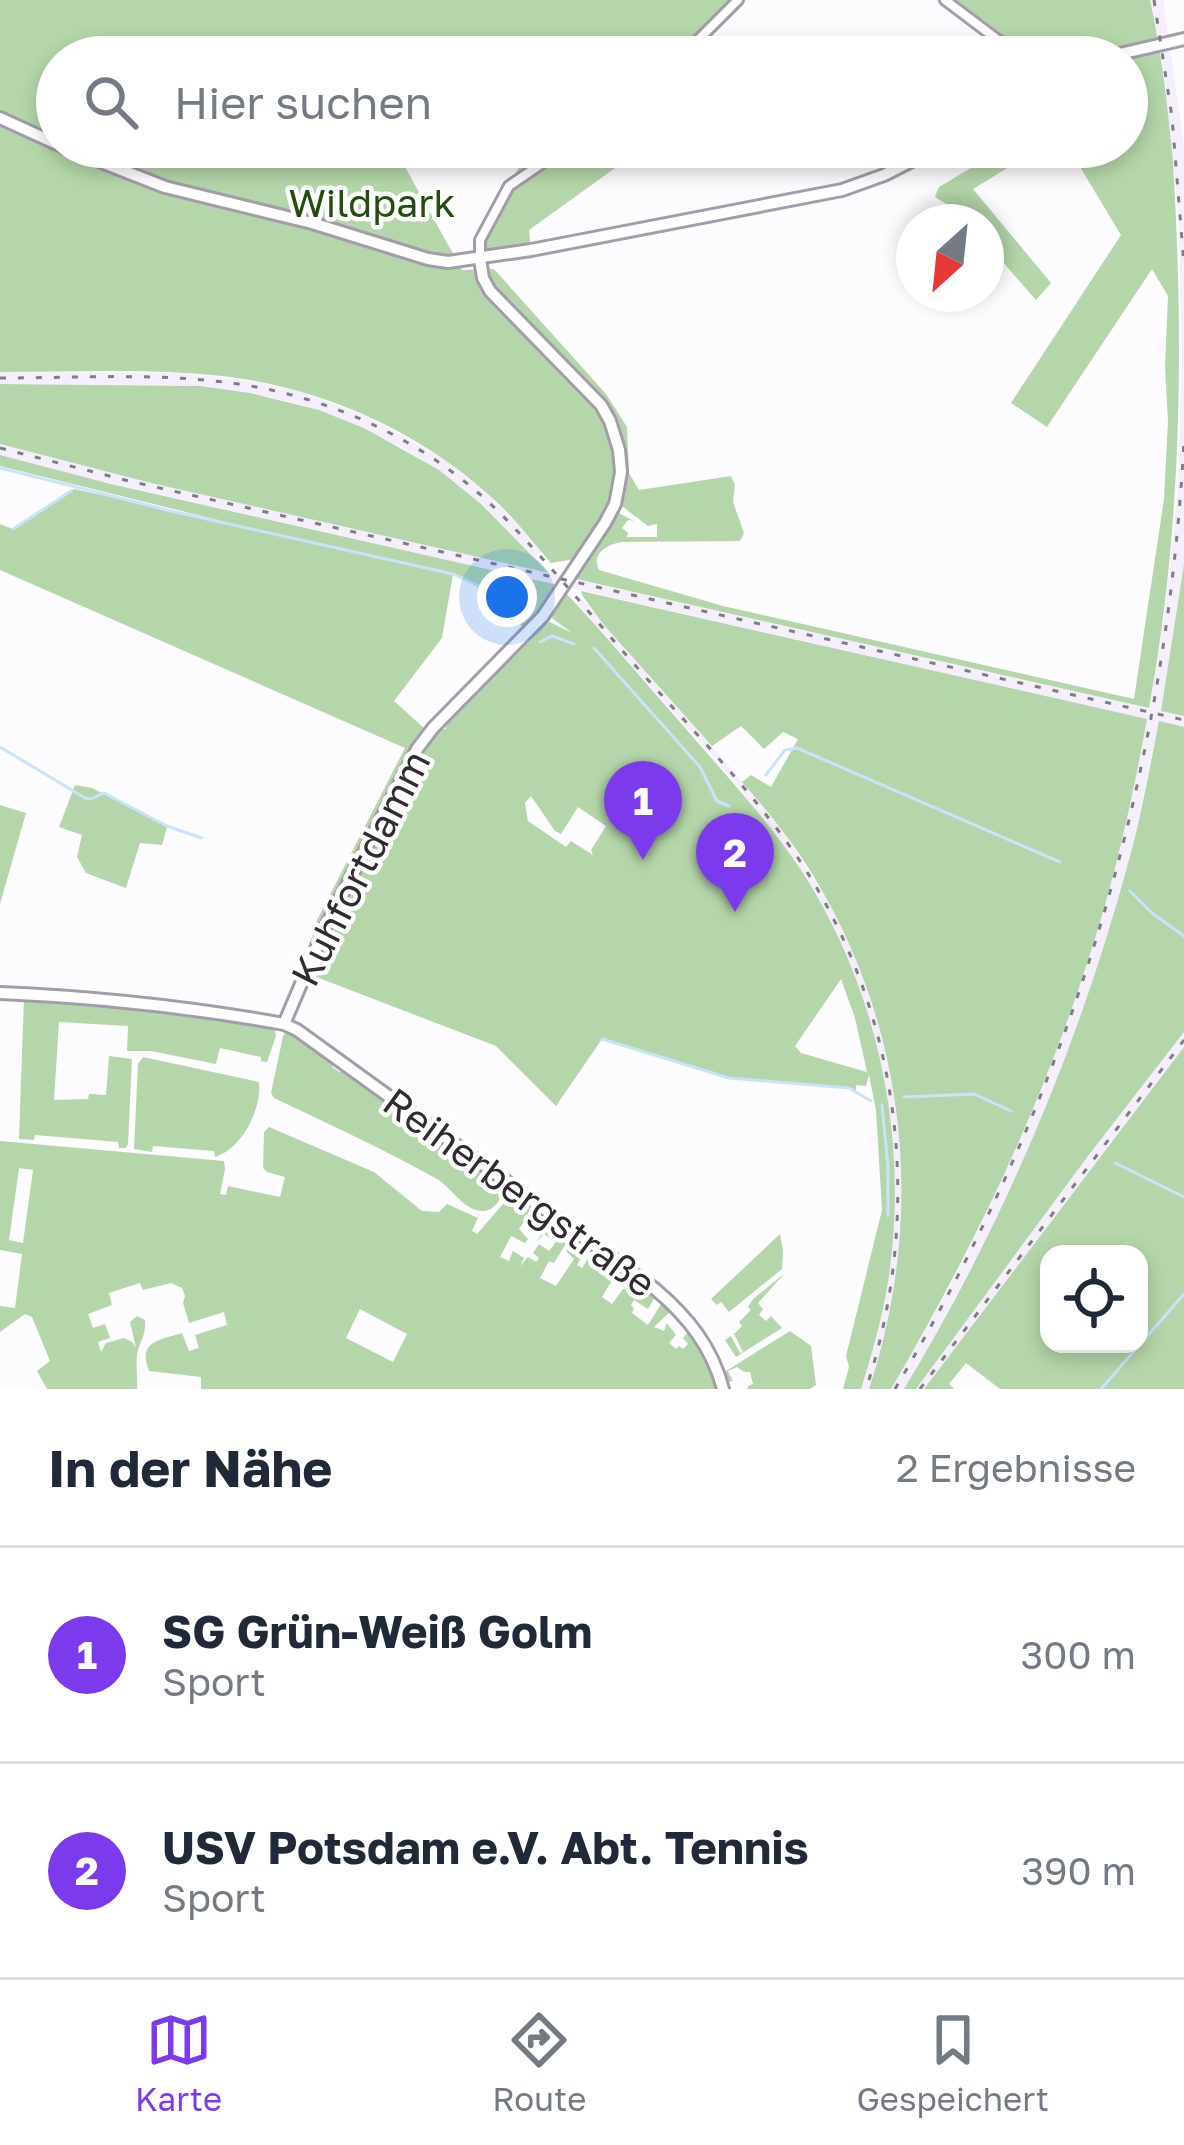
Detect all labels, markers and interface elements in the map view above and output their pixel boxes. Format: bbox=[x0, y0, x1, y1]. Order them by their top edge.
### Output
search box bbox=[36, 36, 1148, 168]
icon: search bbox=[78, 69, 144, 135]
text: Hier suchen bbox=[174, 75, 432, 129]
park label: Wildpark bbox=[288, 179, 456, 226]
north arrow bbox=[896, 204, 1004, 312]
your location bbox=[477, 567, 537, 627]
street label: Kuhfortdamm bbox=[281, 743, 439, 993]
pin: 1 bbox=[604, 761, 682, 860]
pin: 2 bbox=[696, 813, 774, 912]
street label: Reiherbergstraße bbox=[375, 1078, 665, 1306]
map controls bbox=[1040, 1245, 1148, 1353]
button: locate bbox=[1040, 1245, 1148, 1353]
text: In der Nähe bbox=[48, 1437, 332, 1498]
text: 2 Ergebnisse bbox=[896, 1444, 1136, 1491]
text: SG Grün-Weiß Golm bbox=[162, 1604, 592, 1658]
text: 1 bbox=[77, 1631, 97, 1678]
text: 300 m bbox=[1021, 1631, 1136, 1678]
text: Sport bbox=[162, 1658, 266, 1705]
text: USV Potsdam e.V. Abt. Tennis bbox=[162, 1820, 809, 1874]
text: 2 bbox=[75, 1847, 99, 1894]
text: 390 m bbox=[1021, 1847, 1136, 1894]
text: Sport bbox=[162, 1874, 266, 1921]
tab: Karte bbox=[135, 2007, 222, 2118]
tab: Route bbox=[492, 2007, 586, 2118]
tab: Gespeichert bbox=[857, 2007, 1049, 2118]

